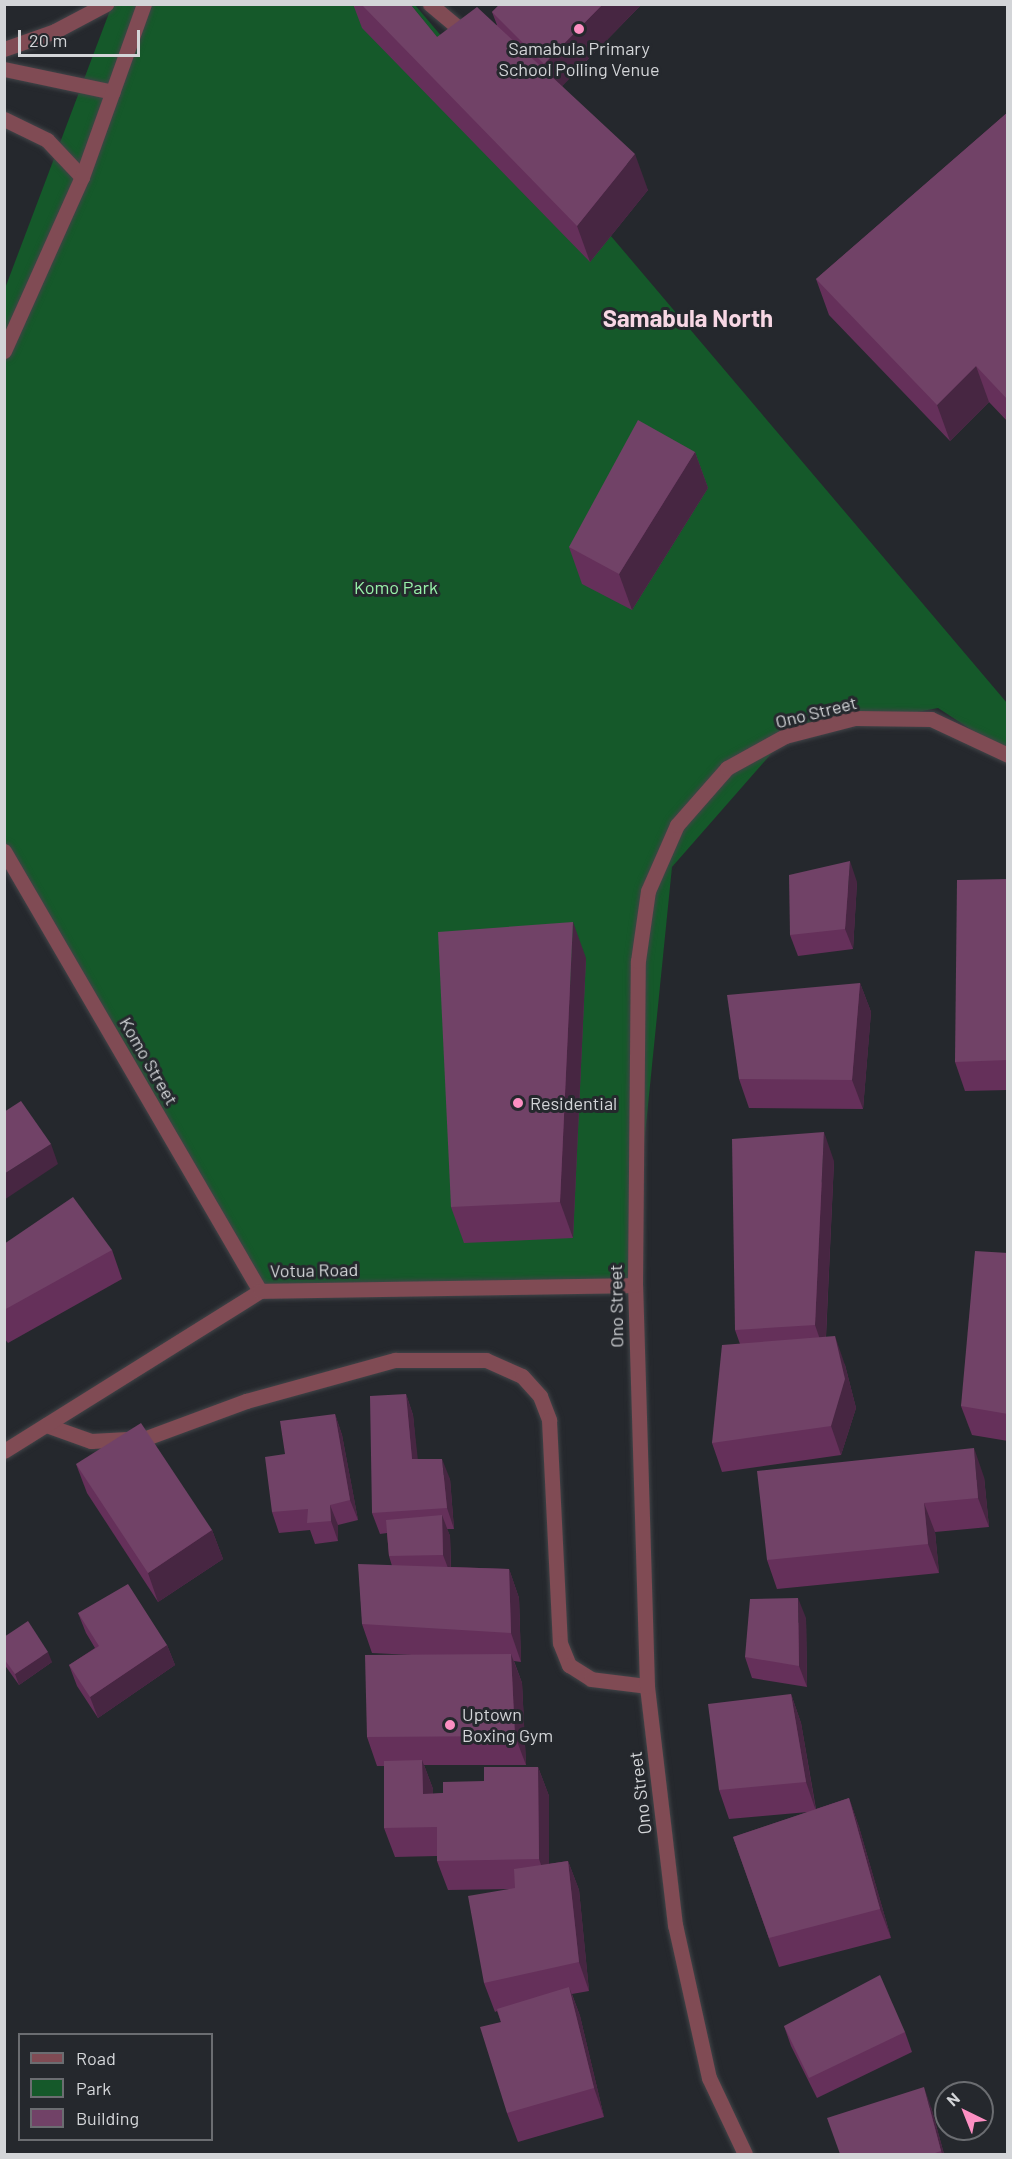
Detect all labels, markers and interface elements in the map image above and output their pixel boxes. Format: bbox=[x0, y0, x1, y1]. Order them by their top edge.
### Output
scale bar bbox=[21, 18, 142, 56]
marker: Samabula Primary School Polling Venue bbox=[572, 22, 586, 36]
text: 20 m bbox=[29, 29, 67, 51]
place label: Samabula Primary School Polling Venue bbox=[498, 38, 660, 80]
district label: Samabula North bbox=[603, 304, 773, 332]
park label: Komo Park bbox=[354, 576, 438, 598]
street label: Ono Street bbox=[773, 691, 859, 733]
street label: Komo Street bbox=[115, 1013, 183, 1109]
place label: Residential bbox=[530, 1092, 617, 1114]
marker: Residential bbox=[511, 1096, 525, 1110]
street label: Votua Road bbox=[270, 1258, 358, 1282]
street label: Ono Street bbox=[604, 1264, 628, 1348]
place label: Uptown Boxing Gym bbox=[462, 1704, 553, 1746]
marker: Uptown Boxing Gym bbox=[443, 1718, 457, 1732]
street label: Ono Street bbox=[624, 1750, 656, 1836]
legend bbox=[18, 2033, 213, 2141]
text: Road bbox=[76, 2047, 116, 2069]
text: Park bbox=[76, 2077, 111, 2099]
north arrow bbox=[934, 2081, 994, 2141]
text: N bbox=[942, 2088, 963, 2110]
text: Building bbox=[76, 2107, 139, 2129]

